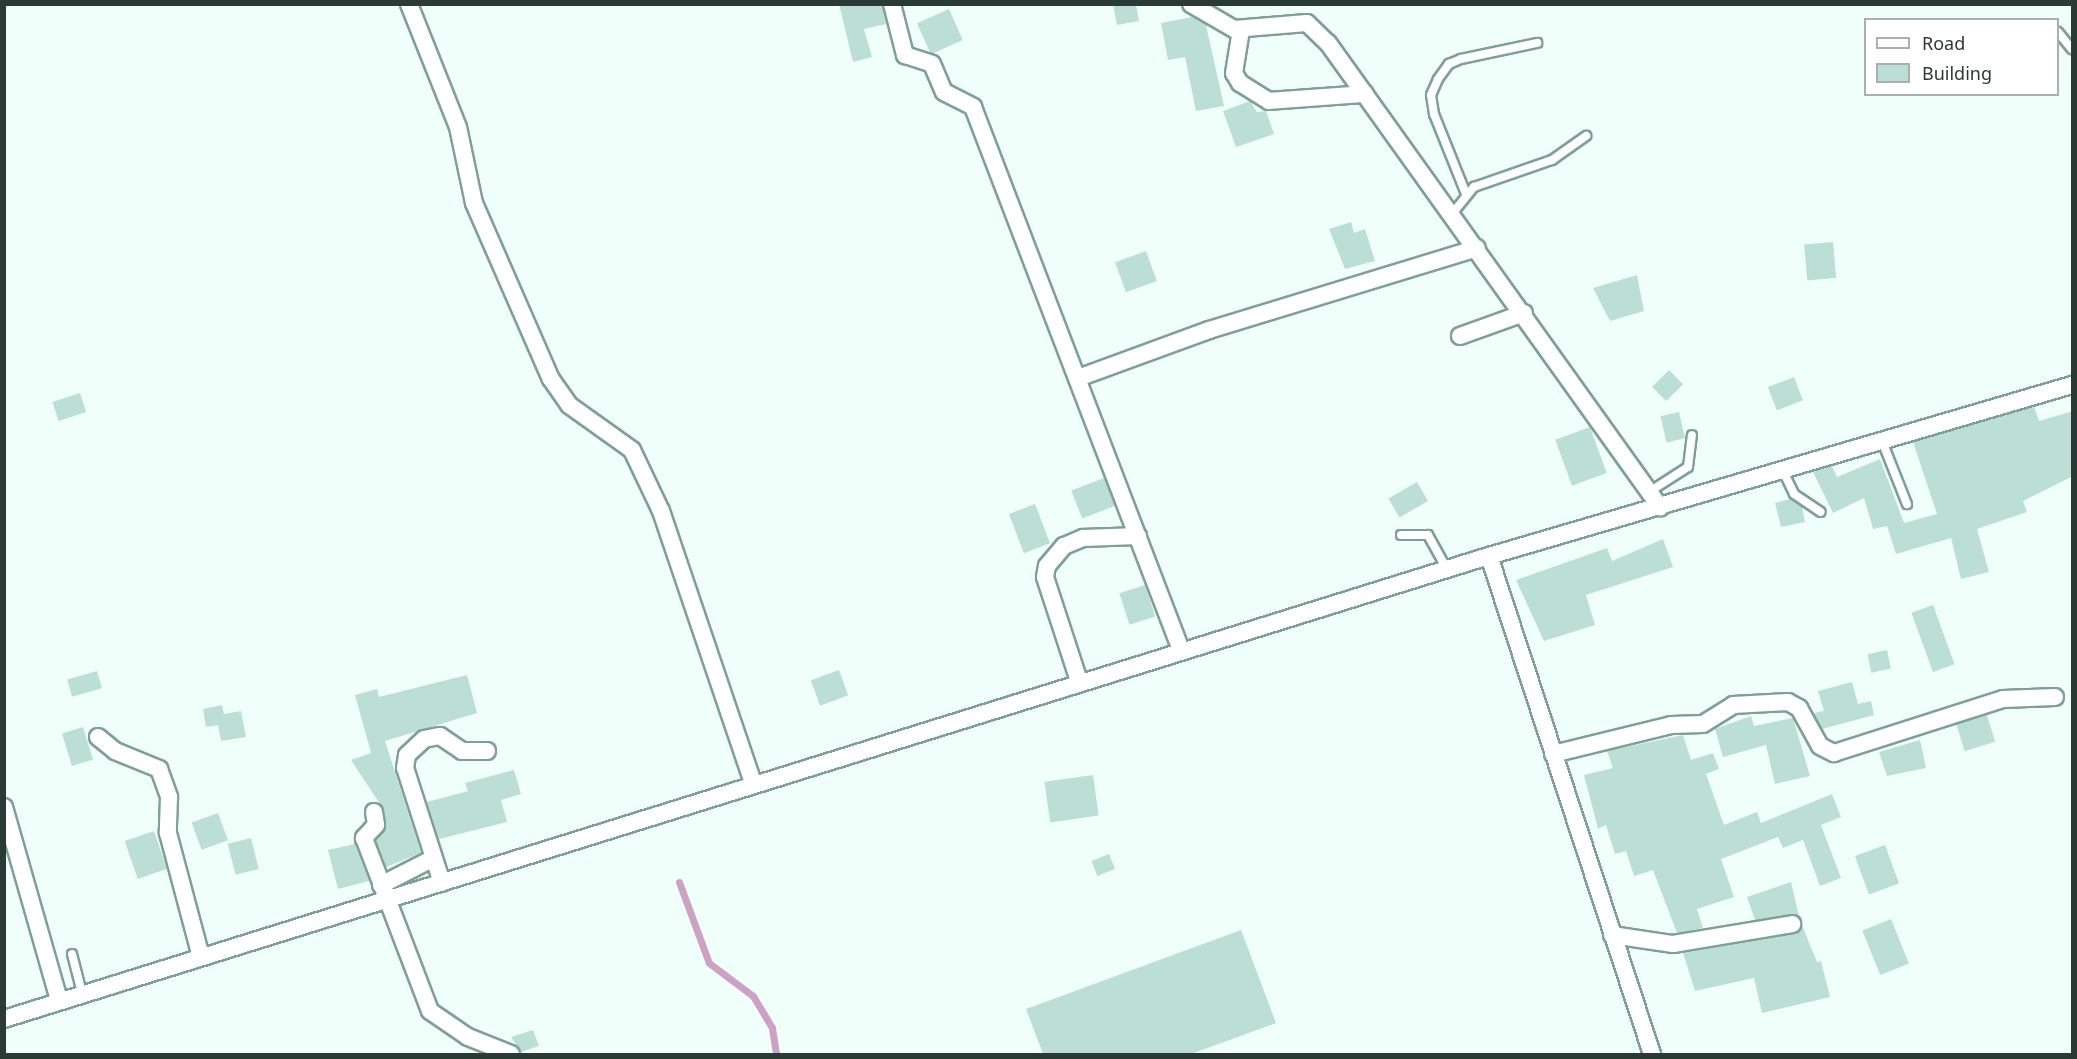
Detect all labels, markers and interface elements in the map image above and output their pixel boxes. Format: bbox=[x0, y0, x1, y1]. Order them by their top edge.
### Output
legend bbox=[1864, 18, 2059, 96]
text: Road bbox=[1922, 31, 1965, 55]
text: Building bbox=[1922, 61, 1992, 85]

